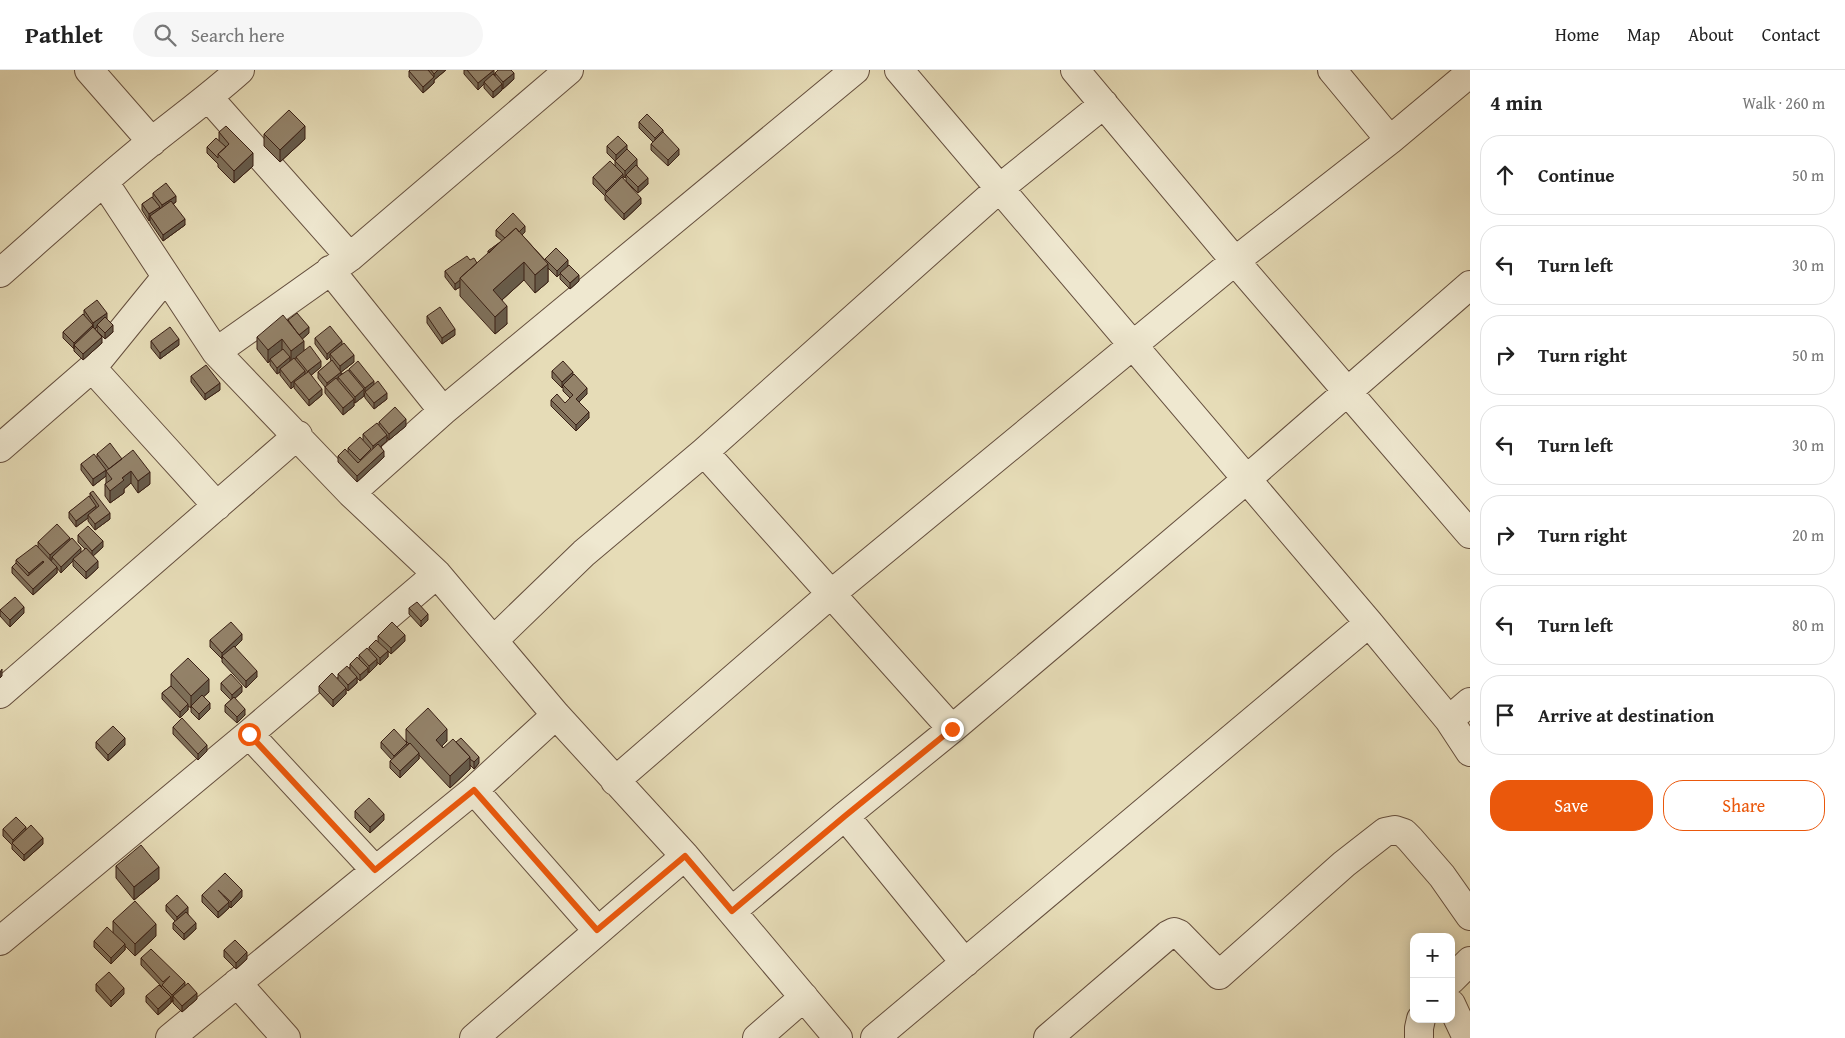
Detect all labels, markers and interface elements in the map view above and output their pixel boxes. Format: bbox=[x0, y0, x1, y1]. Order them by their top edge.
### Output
search box bbox=[133, 12, 483, 57]
text: Pathlet bbox=[25, 17, 103, 52]
icon: search bbox=[151, 21, 179, 49]
text: Search here bbox=[191, 21, 285, 49]
text: Home bbox=[1555, 21, 1599, 48]
text: Map bbox=[1627, 21, 1660, 48]
text: About bbox=[1688, 21, 1734, 48]
text: Contact bbox=[1762, 21, 1820, 48]
text: 4 min bbox=[1490, 87, 1542, 118]
text: Walk · 260 m bbox=[1742, 91, 1825, 115]
icon: ahead bbox=[1491, 161, 1519, 189]
text: Continue bbox=[1538, 161, 1615, 189]
text: 50 m bbox=[1792, 163, 1824, 187]
icon: left bbox=[1491, 251, 1519, 279]
text: Turn left bbox=[1538, 251, 1613, 279]
text: 30 m bbox=[1792, 253, 1824, 277]
icon: right bbox=[1491, 341, 1519, 369]
text: Turn right bbox=[1538, 341, 1627, 369]
text: 50 m bbox=[1792, 343, 1824, 367]
icon: left bbox=[1491, 431, 1519, 459]
text: Turn left bbox=[1538, 431, 1613, 459]
text: 30 m bbox=[1792, 433, 1824, 457]
icon: right bbox=[1491, 521, 1519, 549]
text: Turn right bbox=[1538, 521, 1627, 549]
text: 20 m bbox=[1792, 523, 1824, 547]
icon: left bbox=[1491, 611, 1519, 639]
text: Turn left bbox=[1538, 611, 1613, 639]
text: 80 m bbox=[1792, 613, 1824, 637]
icon: arrive bbox=[1491, 701, 1519, 729]
text: Arrive at destination bbox=[1538, 701, 1714, 729]
route end bbox=[941, 718, 964, 741]
route start bbox=[238, 723, 261, 746]
button: Save bbox=[1490, 780, 1653, 831]
button: Share bbox=[1663, 780, 1825, 831]
map controls bbox=[1410, 933, 1455, 1023]
button: + bbox=[1410, 933, 1455, 978]
button: − bbox=[1410, 978, 1455, 1023]

